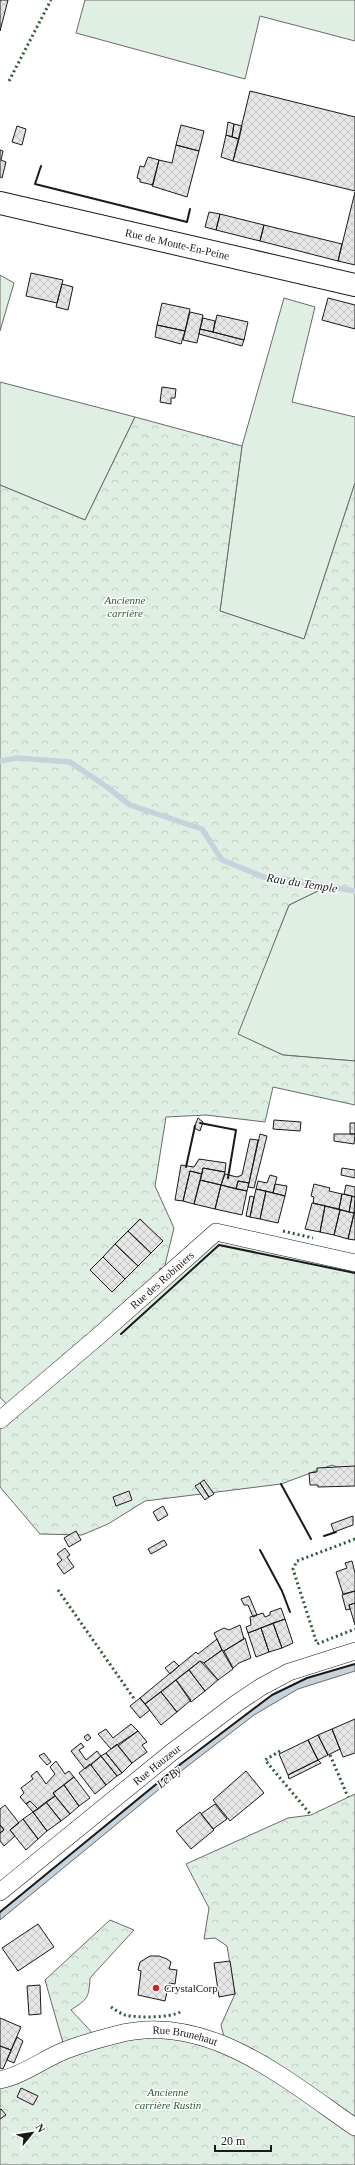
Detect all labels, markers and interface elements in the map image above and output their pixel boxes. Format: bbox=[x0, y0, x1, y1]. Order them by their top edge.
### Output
street label: Rue de Monte-En-Peine bbox=[124, 226, 231, 262]
park label: Ancienne carrière bbox=[104, 594, 146, 619]
water label: Rau du Temple bbox=[265, 870, 339, 896]
street label: Rue des Robiniers bbox=[128, 1249, 196, 1311]
street label: Rue Hauzeur bbox=[130, 1742, 183, 1787]
water label: Le By bbox=[153, 1762, 185, 1792]
place label: CrystalCorp bbox=[164, 1982, 218, 1994]
marker: CrystalCorp bbox=[151, 1983, 161, 1993]
street label: Rue Brunehaut bbox=[152, 2024, 219, 2048]
park label: Ancienne carrière Rustin bbox=[135, 2086, 202, 2111]
north arrow bbox=[12, 2113, 52, 2153]
text: N bbox=[33, 2122, 48, 2134]
scale bar bbox=[215, 2127, 271, 2153]
text: 20 m bbox=[221, 2134, 246, 2148]

